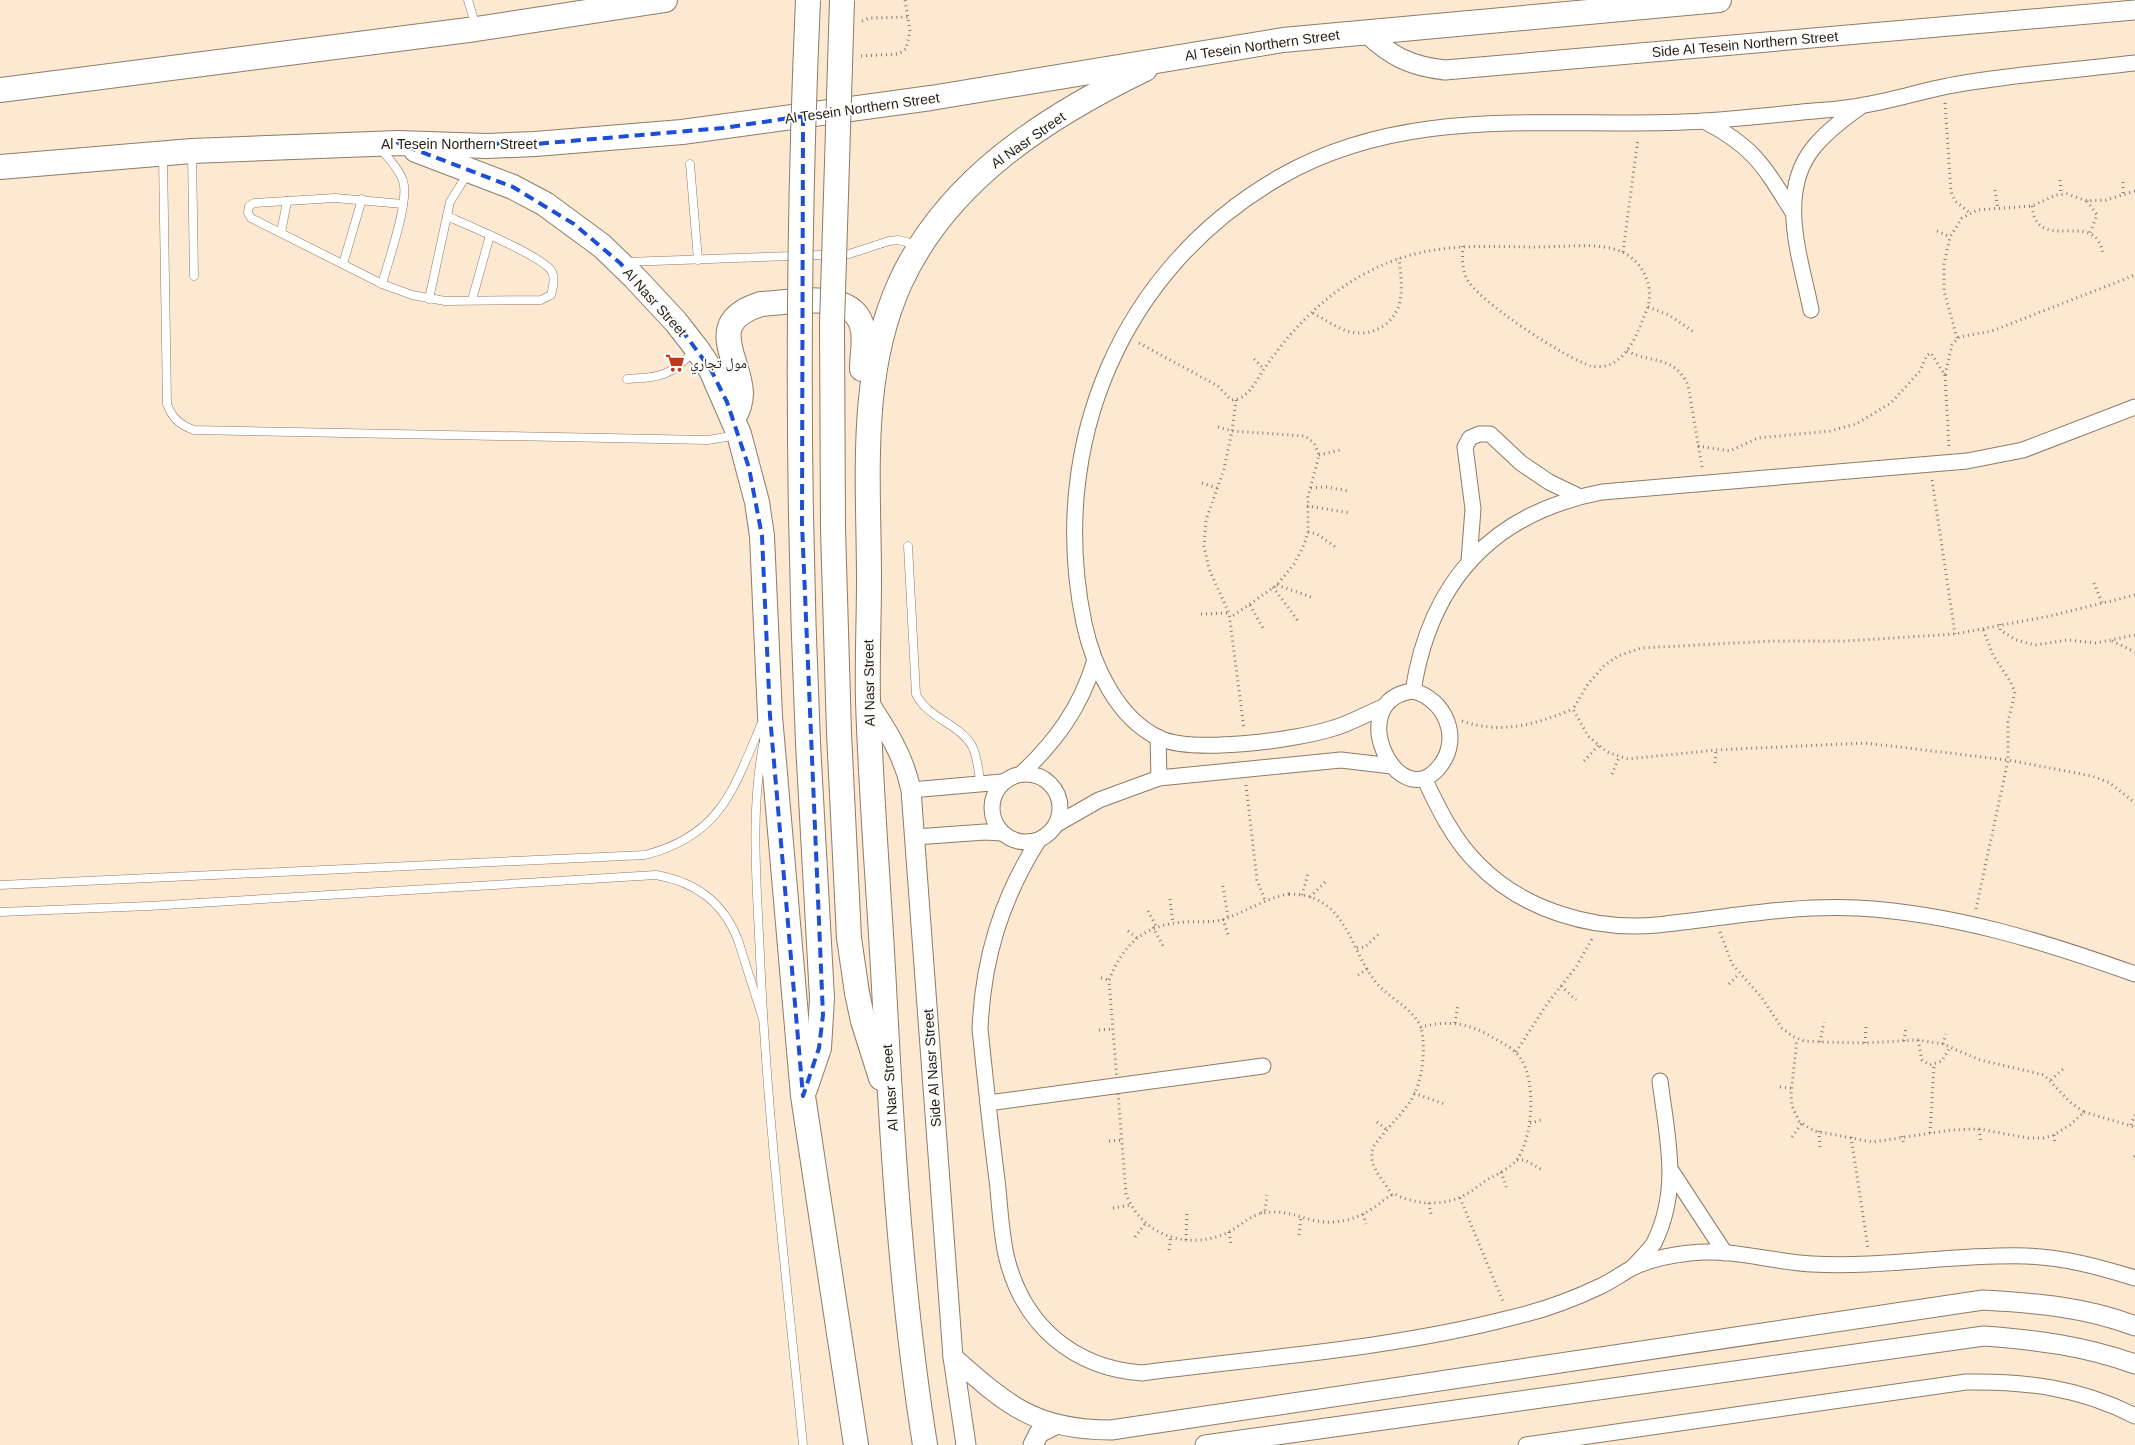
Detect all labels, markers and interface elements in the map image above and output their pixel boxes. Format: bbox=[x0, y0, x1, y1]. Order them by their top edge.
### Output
street label: Al Tesein Northern Street bbox=[1184, 26, 1341, 64]
street label: Side Al Tesein Northern Street bbox=[1651, 28, 1839, 60]
street label: Al Tesein Northern Street bbox=[784, 89, 941, 127]
street label: Al Nasr Street bbox=[988, 108, 1068, 172]
street label: Al Tesein Northern Street bbox=[381, 136, 537, 152]
street label: Al Nasr Street bbox=[620, 264, 690, 340]
supermarket icon: مول تجاري bbox=[664, 352, 686, 374]
place label: مول تجاري bbox=[690, 355, 747, 375]
street label: Al Nasr Street bbox=[860, 639, 878, 727]
street label: Side Al Nasr Street bbox=[920, 1008, 944, 1128]
street label: Al Nasr Street bbox=[879, 1044, 901, 1132]

